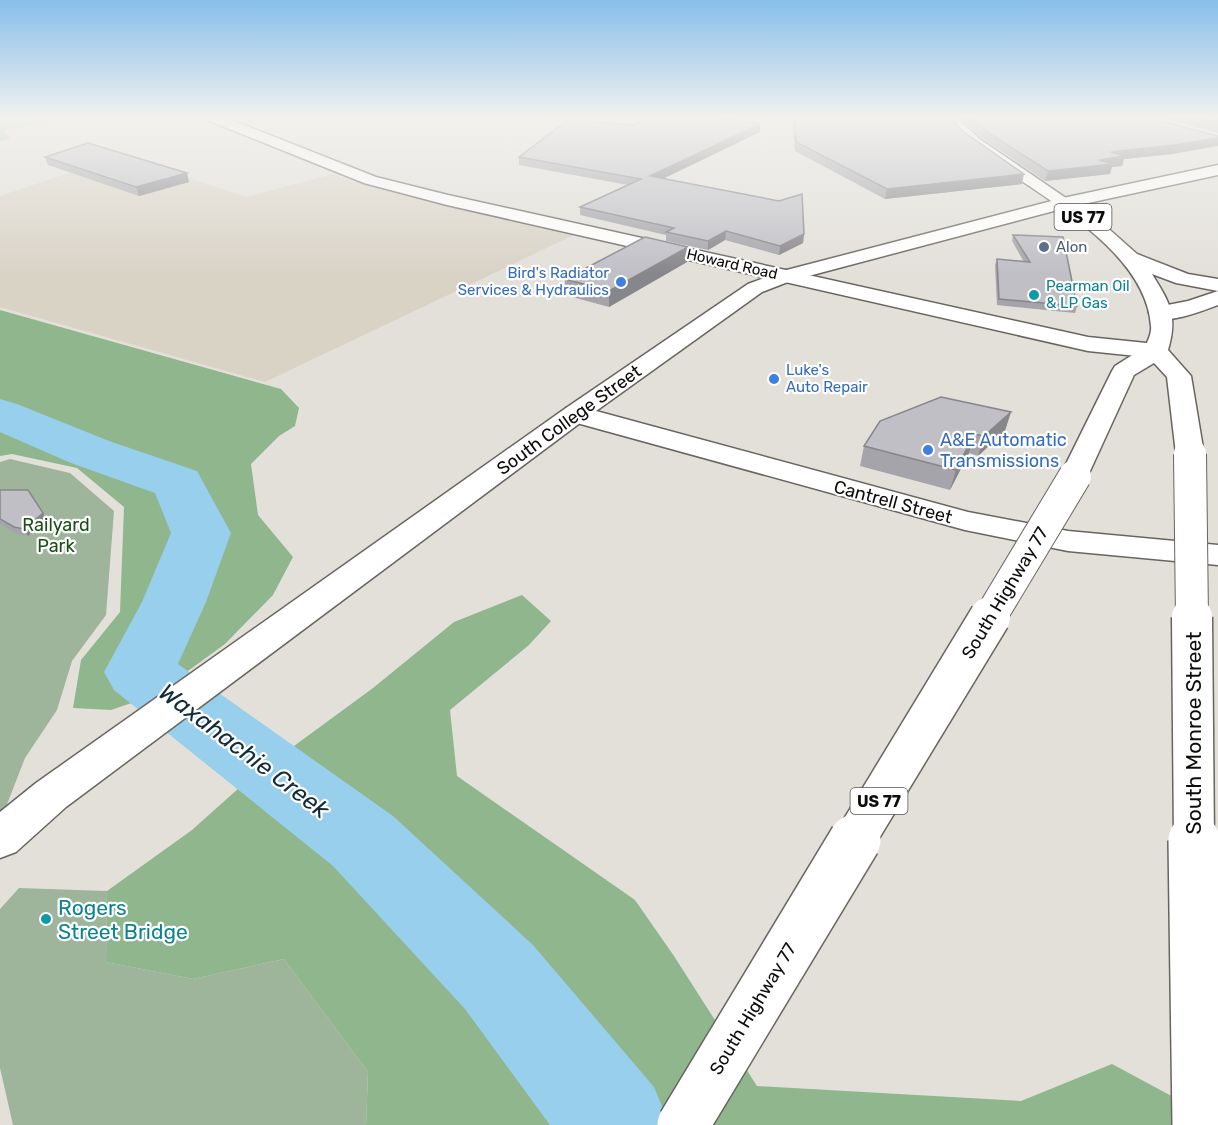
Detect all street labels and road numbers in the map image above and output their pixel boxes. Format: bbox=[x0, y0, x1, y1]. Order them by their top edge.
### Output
road number: US 77 bbox=[1054, 204, 1112, 230]
street label: Howard Road bbox=[685, 245, 779, 283]
street label: South College Street bbox=[492, 360, 646, 480]
street label: Cantrell Street bbox=[831, 476, 955, 528]
street label: South Highway 77 bbox=[957, 523, 1053, 663]
street label: South Monroe Street bbox=[1181, 632, 1206, 834]
road number: US 77 bbox=[850, 788, 908, 814]
street label: South Highway 77 bbox=[705, 939, 801, 1079]

